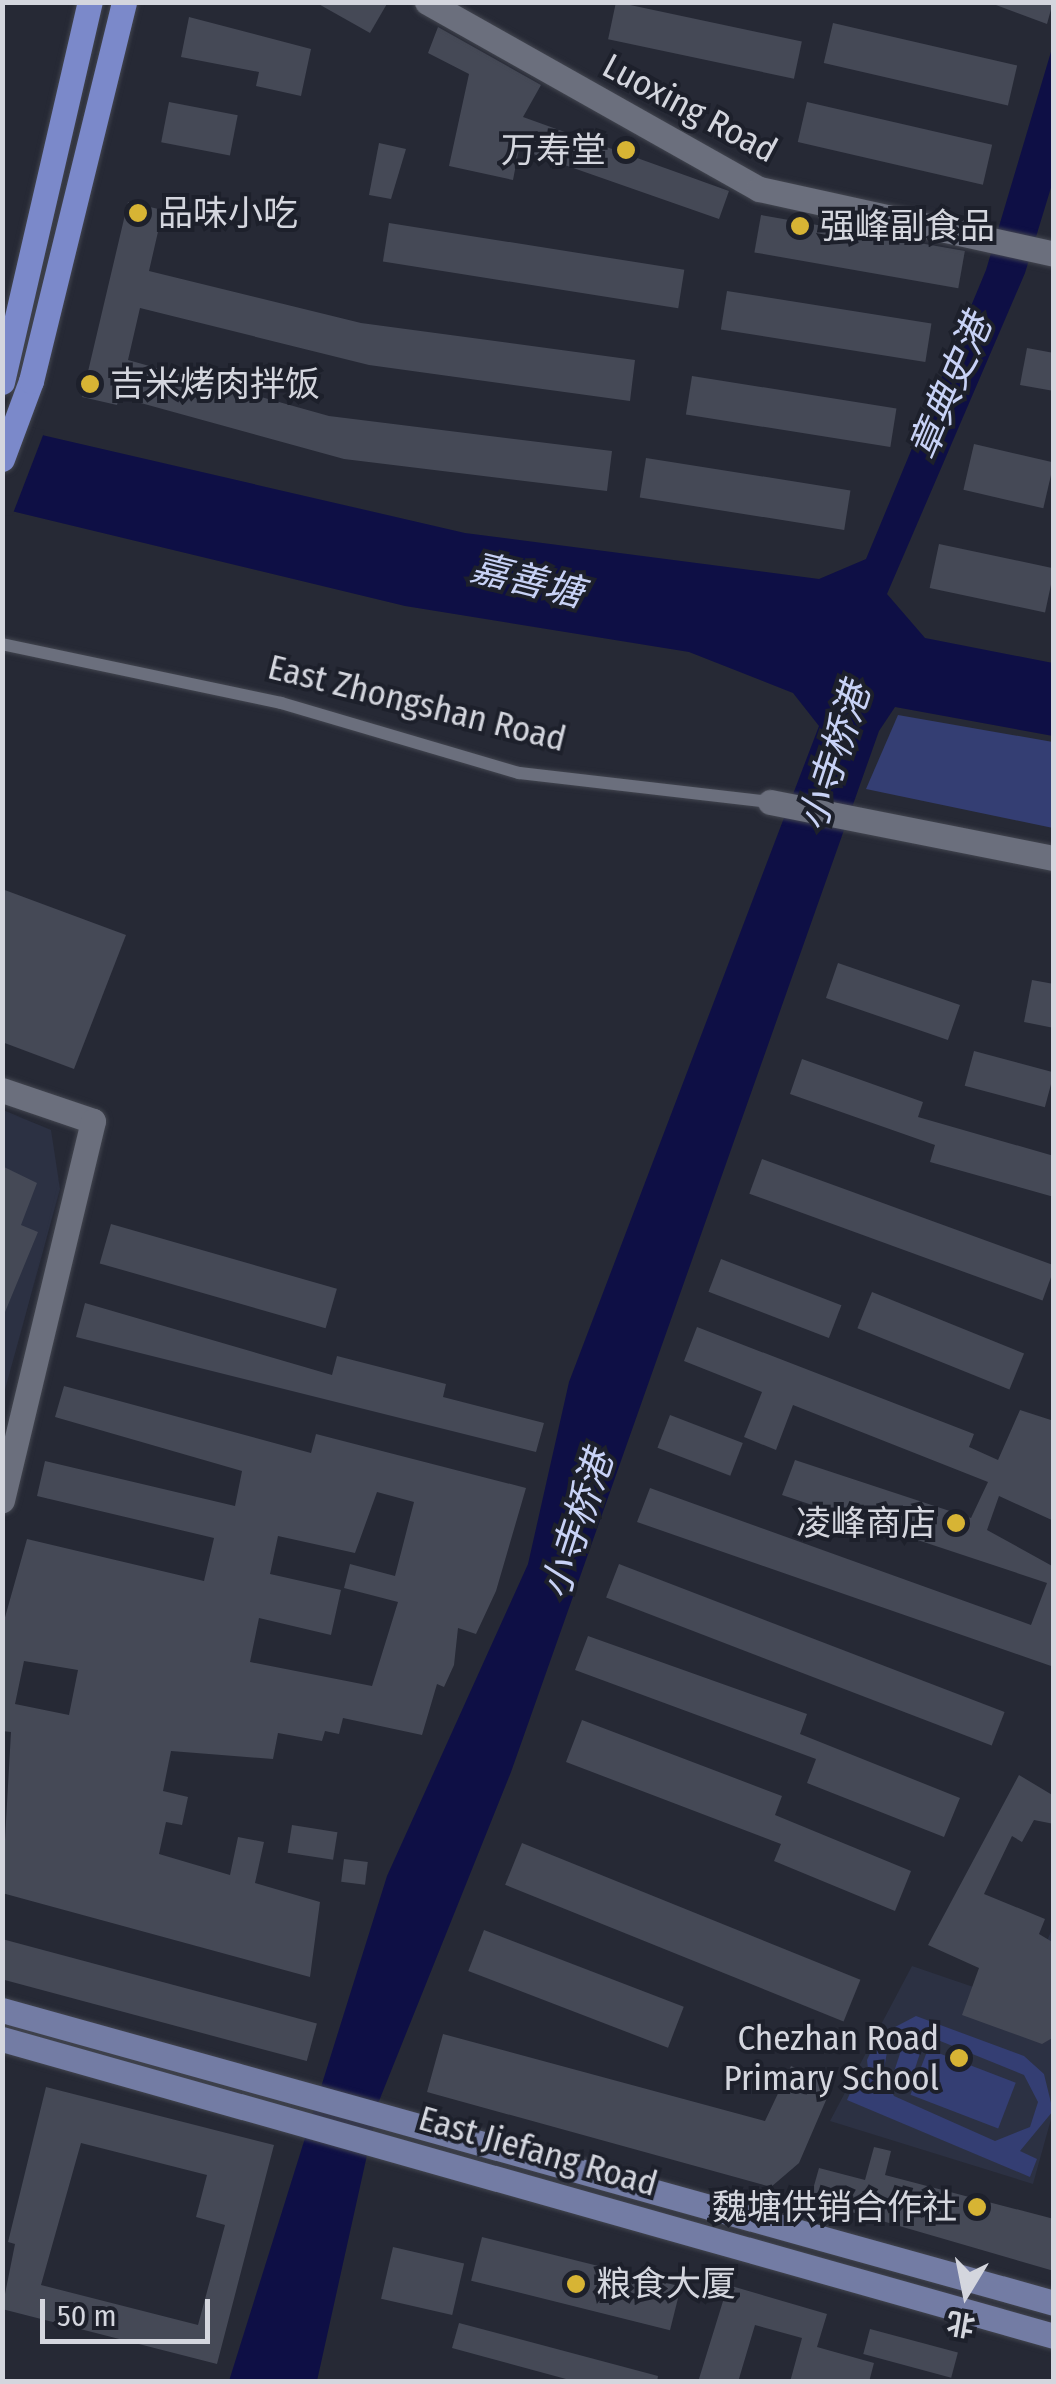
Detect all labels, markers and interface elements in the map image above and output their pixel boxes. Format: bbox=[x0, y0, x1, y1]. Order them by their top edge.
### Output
street label: Luoxing Road bbox=[596, 45, 784, 171]
place label: 万寿堂 bbox=[501, 129, 606, 171]
marker: 万寿堂 bbox=[615, 139, 637, 161]
place label: 品味小吃 bbox=[158, 192, 298, 234]
marker: 品味小吃 bbox=[127, 202, 149, 224]
place label: 强峰副食品 bbox=[820, 205, 995, 247]
marker: 强峰副食品 bbox=[789, 215, 811, 237]
water label: 章典史港 bbox=[900, 308, 1002, 466]
place label: 吉米烤肉拌饭 bbox=[110, 363, 320, 405]
marker: 吉米烤肉拌饭 bbox=[79, 373, 101, 395]
water label: 嘉善塘 bbox=[466, 545, 588, 617]
street label: East Zhongshan Road bbox=[264, 646, 570, 760]
water label: 小寺桥港 bbox=[790, 678, 880, 836]
water label: 小寺桥港 bbox=[533, 1446, 623, 1604]
place label: 凌峰商店 bbox=[796, 1502, 936, 1544]
marker: 凌峰商店 bbox=[945, 1512, 967, 1534]
place label: Chezhan Road Primary School bbox=[723, 2017, 939, 2099]
marker: Chezhan Road Primary School bbox=[948, 2047, 970, 2069]
street label: East Jiefang Road bbox=[414, 2097, 662, 2205]
place label: 魏塘供销合作社 bbox=[712, 2186, 957, 2228]
marker: 魏塘供销合作社 bbox=[966, 2196, 988, 2218]
north arrow bbox=[916, 2244, 1016, 2344]
place label: 粮食大厦 bbox=[596, 2263, 736, 2305]
marker: 粮食大厦 bbox=[565, 2273, 587, 2295]
scale bar bbox=[45, 2279, 215, 2341]
text: 50 m bbox=[57, 2298, 117, 2334]
text: 北 bbox=[944, 2305, 977, 2343]

